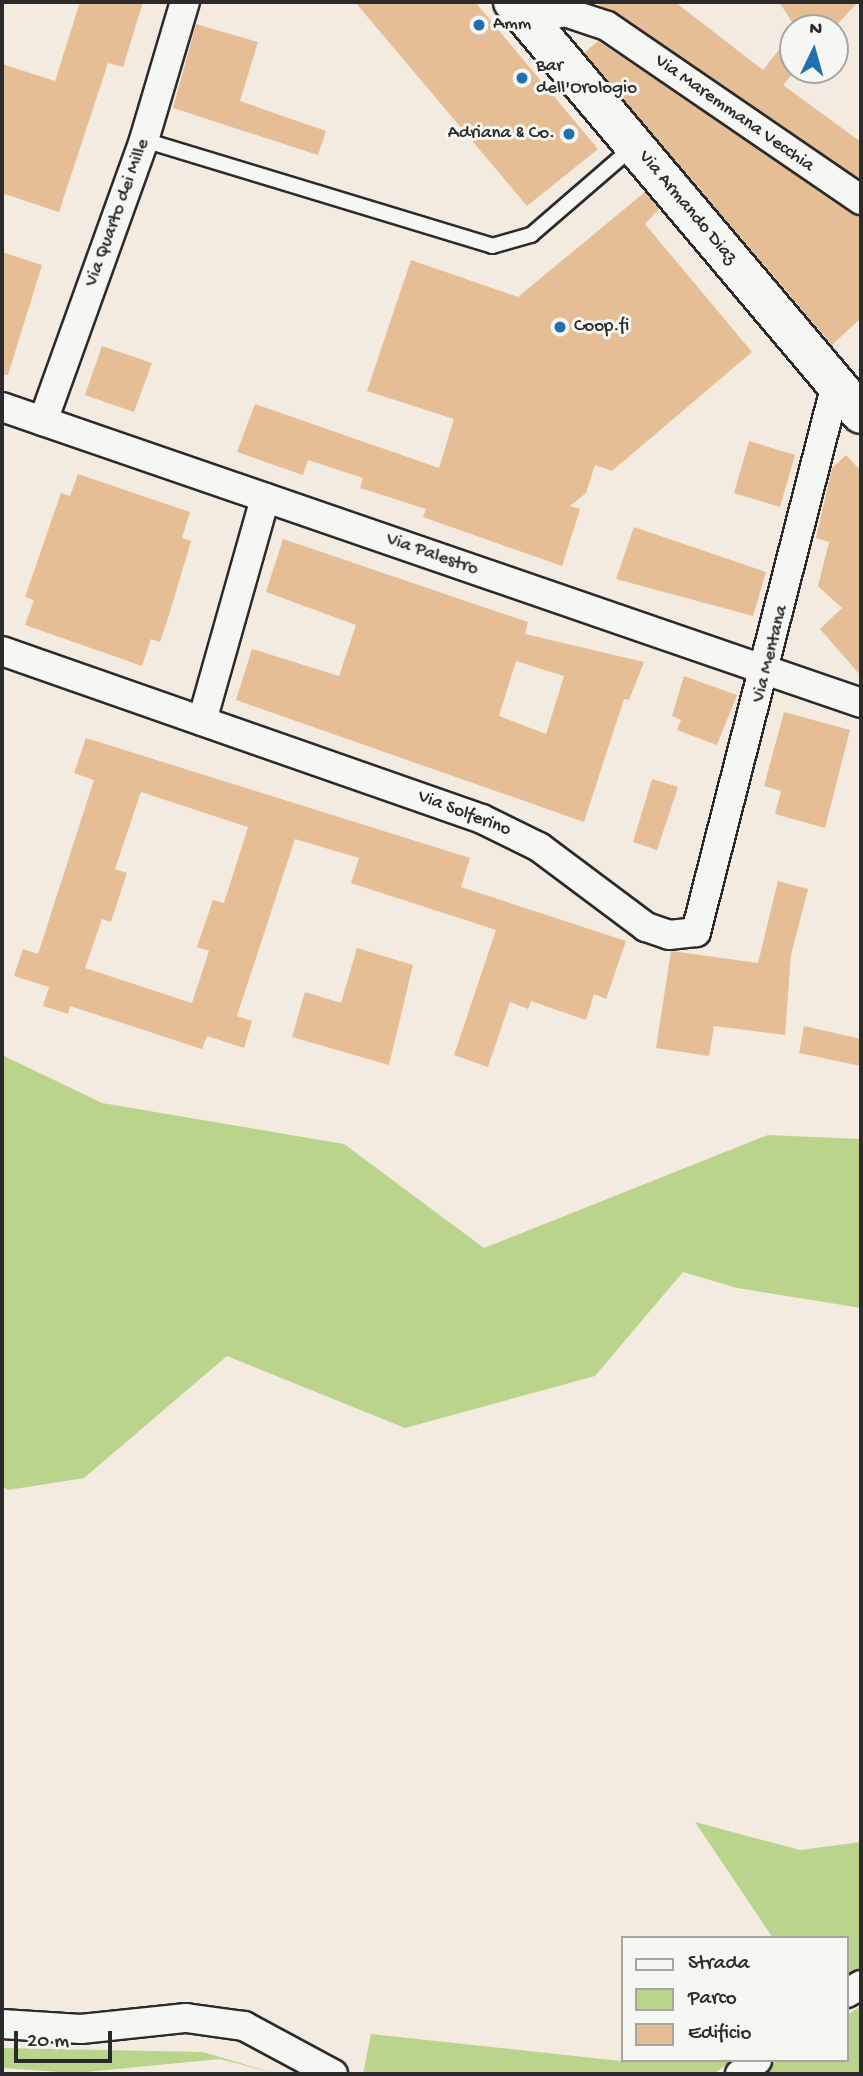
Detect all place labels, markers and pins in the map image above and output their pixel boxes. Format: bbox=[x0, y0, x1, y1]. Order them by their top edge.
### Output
place label: Amm bbox=[493, 14, 531, 36]
marker: Amm bbox=[471, 17, 487, 33]
place label: Bar dell'Orologio bbox=[536, 56, 637, 100]
marker: Bar dell'Orologio bbox=[514, 70, 530, 86]
place label: Adriana & Co. bbox=[448, 123, 555, 145]
marker: Adriana & Co. bbox=[561, 126, 577, 142]
place label: Coop.fi bbox=[574, 316, 629, 338]
marker: Coop.fi bbox=[552, 319, 568, 335]

